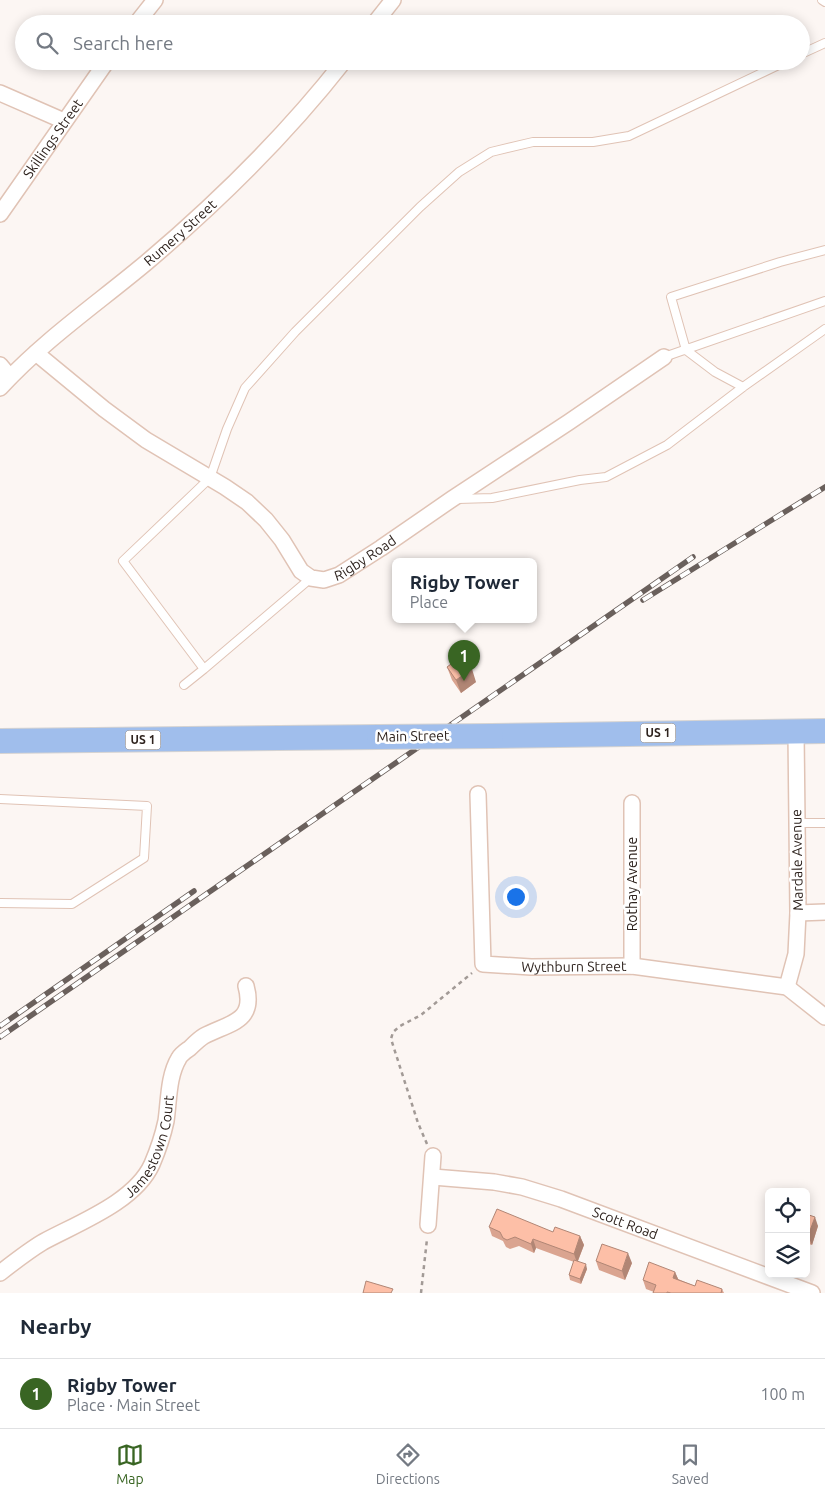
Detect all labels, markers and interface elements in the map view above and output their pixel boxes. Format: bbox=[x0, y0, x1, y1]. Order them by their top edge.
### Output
search box bbox=[15, 15, 810, 70]
icon: search bbox=[33, 29, 61, 57]
text: Search here bbox=[73, 32, 173, 54]
street label: Skillings Street bbox=[19, 95, 86, 181]
street label: Rumery Street bbox=[141, 196, 220, 269]
street label: Rigby Road bbox=[332, 532, 399, 584]
popup bbox=[392, 558, 537, 623]
text: Rigby Tower bbox=[410, 571, 519, 593]
text: Place bbox=[410, 593, 448, 611]
pin: 1 bbox=[448, 640, 480, 681]
road number: US 1 bbox=[640, 724, 676, 742]
street label: Main Street bbox=[376, 727, 450, 745]
road number: US 1 bbox=[126, 730, 160, 750]
street label: Mardale Avenue bbox=[788, 809, 806, 911]
street label: Rothay Avenue bbox=[624, 837, 640, 931]
your location bbox=[503, 884, 529, 910]
street label: Wythburn Street bbox=[521, 958, 627, 975]
street label: Jamestown Court bbox=[122, 1094, 177, 1201]
map controls bbox=[765, 1188, 810, 1278]
button: locate bbox=[765, 1188, 810, 1233]
street label: Scott Road bbox=[590, 1204, 660, 1243]
button: layers bbox=[765, 1233, 810, 1278]
text: Nearby bbox=[20, 1314, 91, 1338]
text: Rigby Tower bbox=[67, 1374, 177, 1396]
text: 1 bbox=[31, 1385, 41, 1403]
text: 100 m bbox=[760, 1385, 805, 1403]
text: Place · Main Street bbox=[67, 1396, 200, 1414]
tab: Map bbox=[116, 1441, 144, 1487]
tab: Directions bbox=[376, 1441, 440, 1487]
tab: Saved bbox=[672, 1441, 709, 1487]

